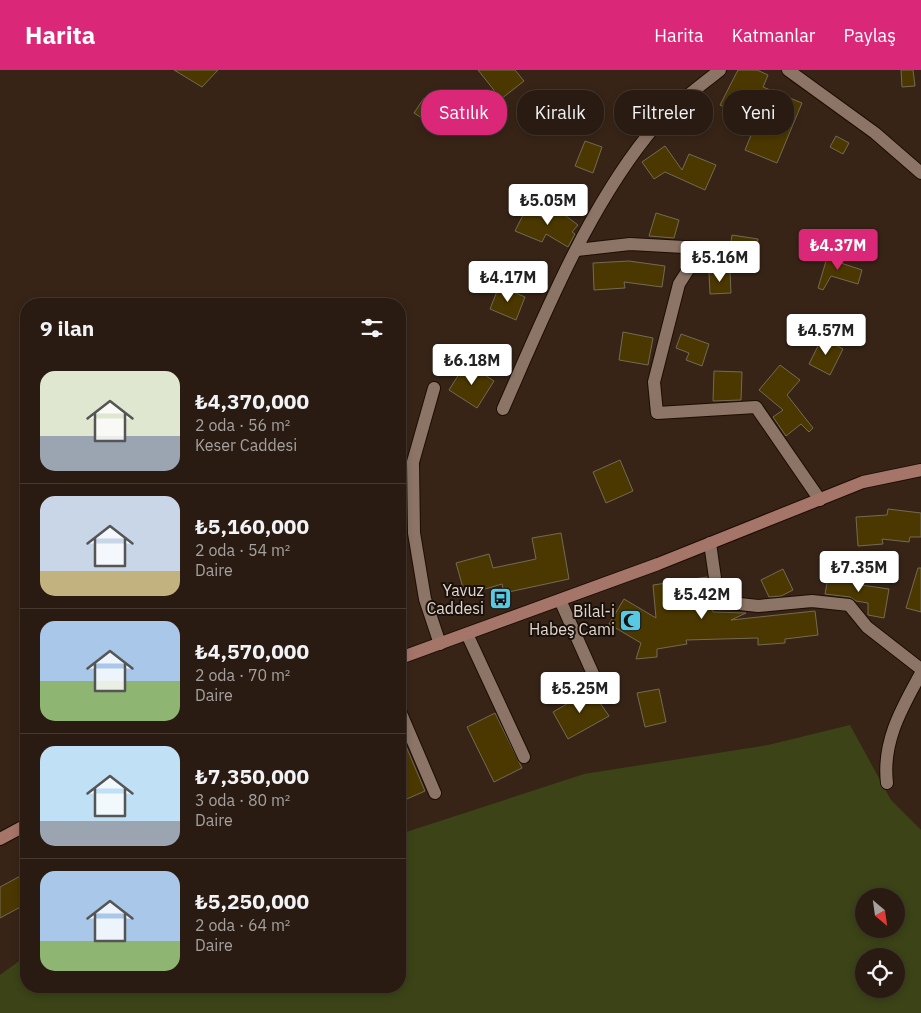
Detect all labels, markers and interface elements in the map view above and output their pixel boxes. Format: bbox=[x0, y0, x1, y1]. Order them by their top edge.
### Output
text: Harita bbox=[25, 19, 95, 51]
text: Harita bbox=[654, 24, 704, 47]
text: Katmanlar bbox=[732, 24, 815, 47]
text: Paylaş bbox=[843, 24, 896, 47]
chip: Satılık bbox=[421, 90, 507, 135]
chip: Kiralık bbox=[517, 90, 604, 135]
chip: Filtreler bbox=[614, 90, 713, 135]
chip: Yeni bbox=[723, 90, 794, 135]
pin: ₺5.05M bbox=[507, 184, 589, 226]
text: ₺5.05M bbox=[520, 190, 576, 210]
pin: ₺4.37M bbox=[797, 228, 879, 271]
text: ₺4.37M bbox=[810, 235, 866, 255]
pin: ₺5.16M bbox=[679, 240, 761, 283]
text: ₺5.16M bbox=[692, 247, 748, 267]
pin: ₺4.17M bbox=[467, 260, 549, 303]
text: ₺4.17M bbox=[480, 267, 536, 287]
text: 9 ilan bbox=[40, 314, 94, 342]
icon: filters bbox=[358, 314, 386, 342]
pin: ₺4.57M bbox=[785, 314, 867, 356]
text: ₺4.57M bbox=[798, 320, 854, 340]
pin: ₺6.18M bbox=[431, 344, 513, 386]
text: ₺6.18M bbox=[444, 350, 500, 370]
text: ₺4,370,000 bbox=[195, 387, 309, 415]
icon: home bbox=[80, 391, 140, 451]
text: 2 oda · 56 m² bbox=[195, 415, 290, 435]
text: Keser Caddesi bbox=[195, 435, 297, 455]
text: ₺5,160,000 bbox=[195, 512, 309, 540]
icon: home bbox=[80, 516, 140, 576]
text: 2 oda · 54 m² bbox=[195, 540, 290, 560]
pin: ₺7.35M bbox=[818, 550, 900, 593]
text: ₺7.35M bbox=[831, 557, 887, 577]
text: Daire bbox=[195, 560, 233, 580]
pin: ₺5.42M bbox=[661, 578, 743, 620]
place label: Yavuz Caddesi bbox=[426, 580, 484, 618]
text: ₺5.42M bbox=[674, 584, 730, 604]
bus stop icon: Yavuz Caddesi bbox=[488, 587, 512, 611]
place label: Bilal-i Habeş Cami bbox=[529, 601, 615, 639]
mosque icon: Bilal-i Habeş Cami bbox=[619, 608, 643, 632]
text: ₺4,570,000 bbox=[195, 637, 309, 665]
icon: home bbox=[80, 641, 140, 701]
text: 2 oda · 70 m² bbox=[195, 665, 290, 685]
pin: ₺5.25M bbox=[539, 672, 621, 714]
text: ₺5.25M bbox=[552, 678, 608, 698]
text: Daire bbox=[195, 685, 233, 705]
text: ₺7,350,000 bbox=[195, 762, 309, 790]
icon: home bbox=[80, 766, 140, 826]
text: 3 oda · 80 m² bbox=[195, 790, 290, 810]
text: Daire bbox=[195, 810, 233, 830]
text: ₺5,250,000 bbox=[195, 887, 309, 915]
north arrow bbox=[855, 888, 905, 938]
map controls bbox=[855, 888, 905, 998]
icon: home bbox=[80, 891, 140, 951]
text: 2 oda · 64 m² bbox=[195, 915, 290, 935]
text: Daire bbox=[195, 935, 233, 955]
button: locate bbox=[855, 948, 905, 998]

